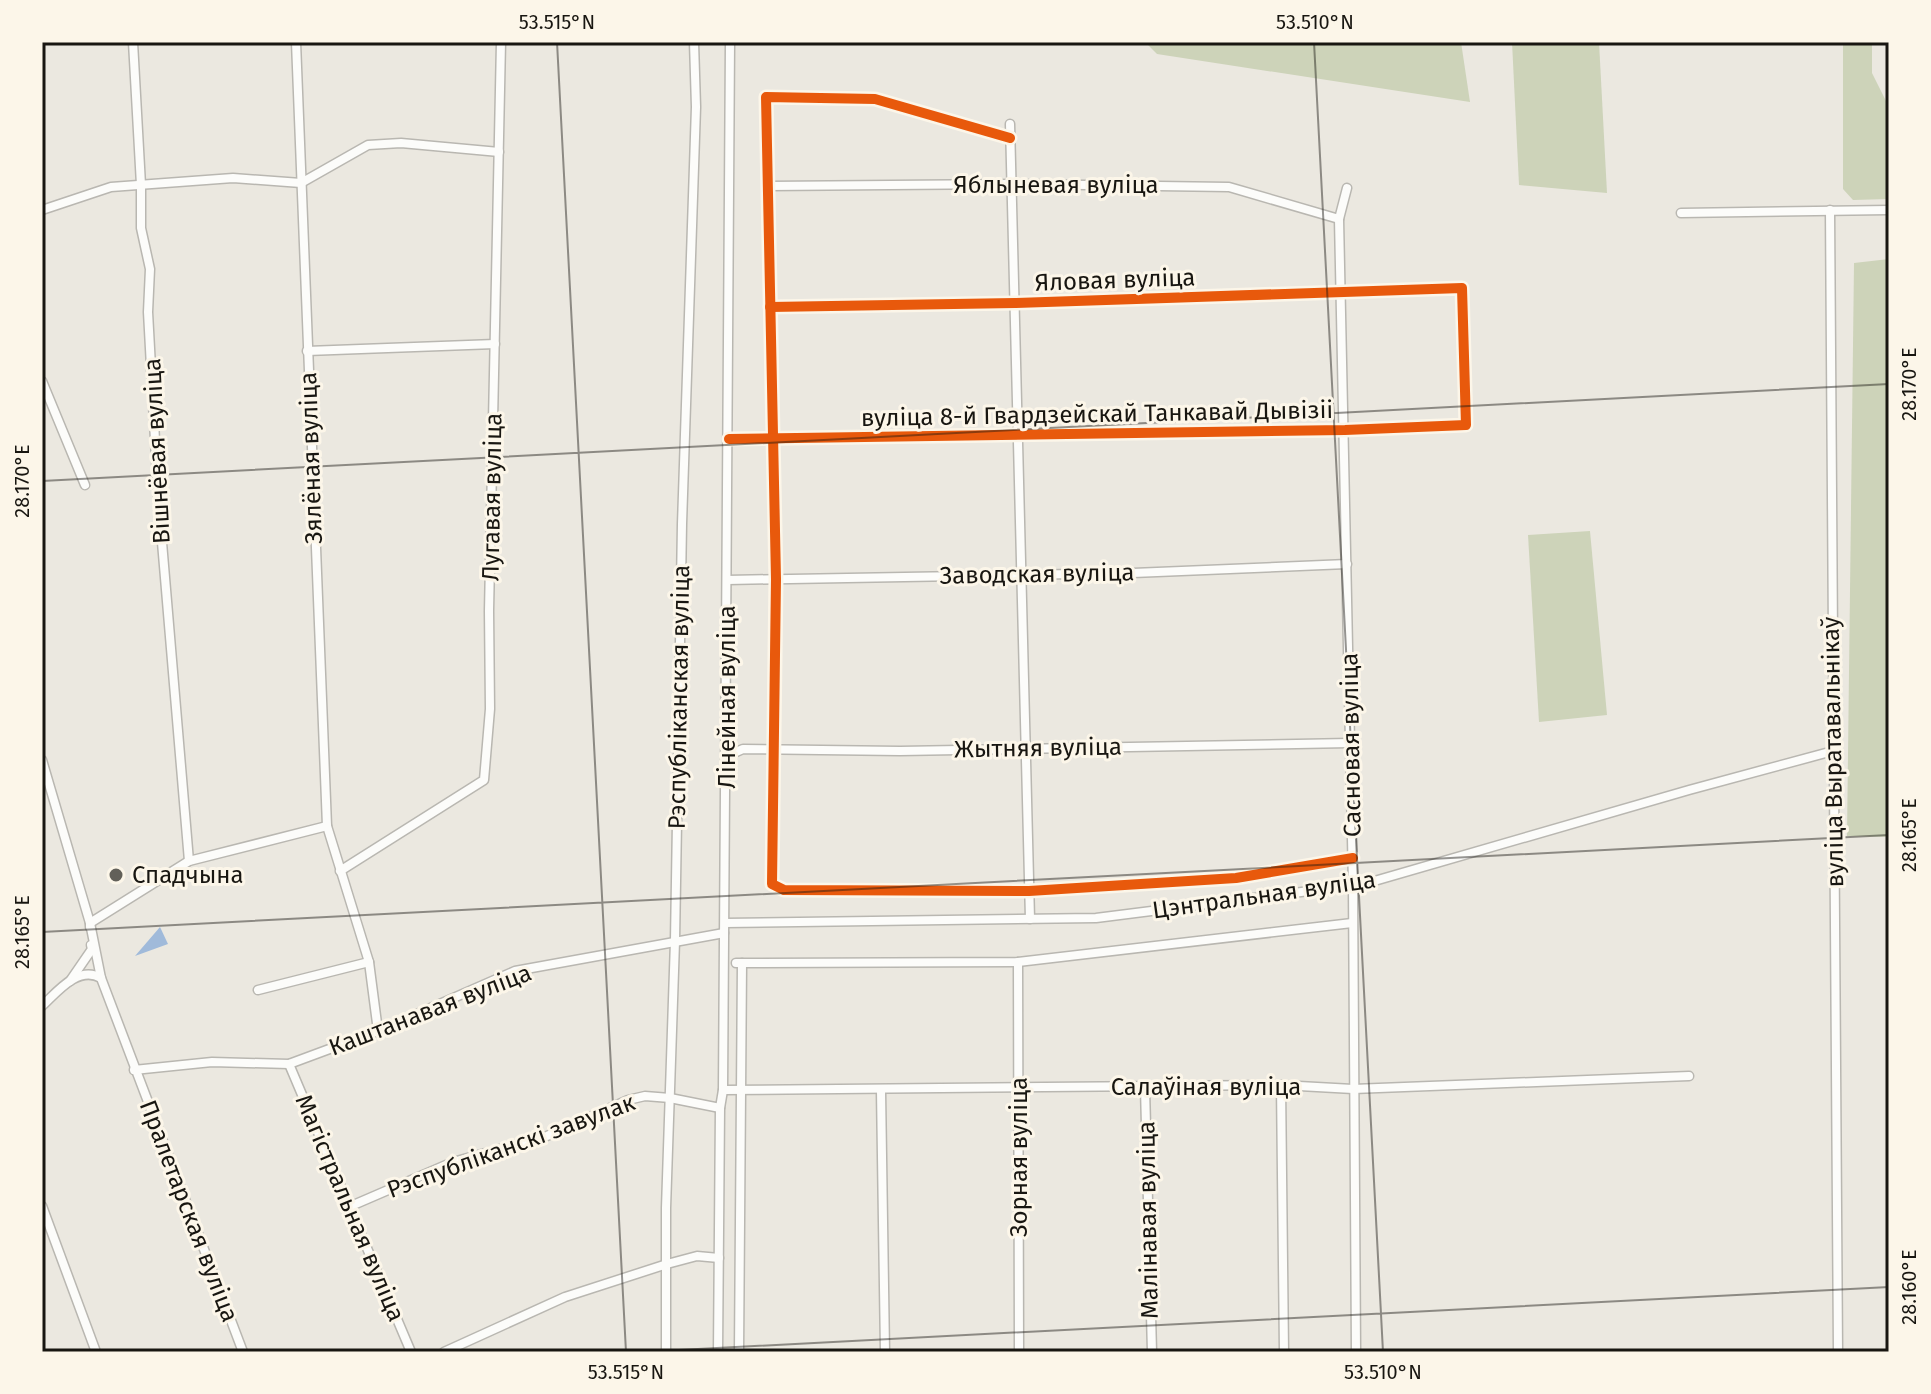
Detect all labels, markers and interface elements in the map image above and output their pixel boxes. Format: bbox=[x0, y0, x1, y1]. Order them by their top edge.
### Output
text: 53.515°N bbox=[519, 10, 595, 34]
text: 53.510°N bbox=[1276, 10, 1354, 34]
street label: Яблыневая вуліца bbox=[953, 171, 1159, 199]
street label: Яловая вуліца bbox=[1034, 263, 1196, 297]
text: 28.170°E bbox=[1897, 347, 1921, 421]
street label: Вішнёвая вуліца bbox=[138, 357, 176, 545]
street label: Зялёная вуліца bbox=[294, 372, 328, 544]
street label: вуліца 8-й Гвардзейскай Танкавай Дывізіі bbox=[861, 396, 1333, 432]
street label: Лугавая вуліца bbox=[477, 413, 507, 581]
text: 28.170°E bbox=[10, 444, 34, 518]
street label: Заводская вуліца bbox=[939, 558, 1135, 590]
street label: Рэспубліканская вуліца bbox=[663, 564, 695, 830]
street label: Лінейная вуліца bbox=[713, 605, 741, 789]
street label: вуліца Выратавальнікаў bbox=[1817, 616, 1849, 888]
street label: Сасновая вуліца bbox=[1335, 653, 1367, 837]
street label: Жытняя вуліца bbox=[954, 733, 1122, 763]
text: 28.165°E bbox=[1897, 798, 1921, 872]
place label: Спадчына bbox=[132, 861, 244, 889]
street label: Цэнтральная вуліца bbox=[1151, 865, 1377, 925]
marker: Спадчына bbox=[107, 866, 125, 884]
text: 28.165°E bbox=[10, 895, 34, 969]
street label: Каштанавая вуліца bbox=[325, 958, 535, 1062]
street label: Салаўіная вуліца bbox=[1111, 1073, 1301, 1101]
street label: Зорная вуліца bbox=[1005, 1077, 1033, 1237]
street label: Рэспубліканскі завулак bbox=[383, 1088, 639, 1204]
street label: Магістральная вуліца bbox=[290, 1090, 410, 1326]
street label: Пралетарская вуліца bbox=[134, 1096, 244, 1326]
street label: Малінавая вуліца bbox=[1132, 1121, 1164, 1319]
text: 28.160°E bbox=[1897, 1249, 1921, 1325]
text: 53.515°N bbox=[588, 1360, 664, 1384]
text: 53.510°N bbox=[1344, 1360, 1422, 1384]

